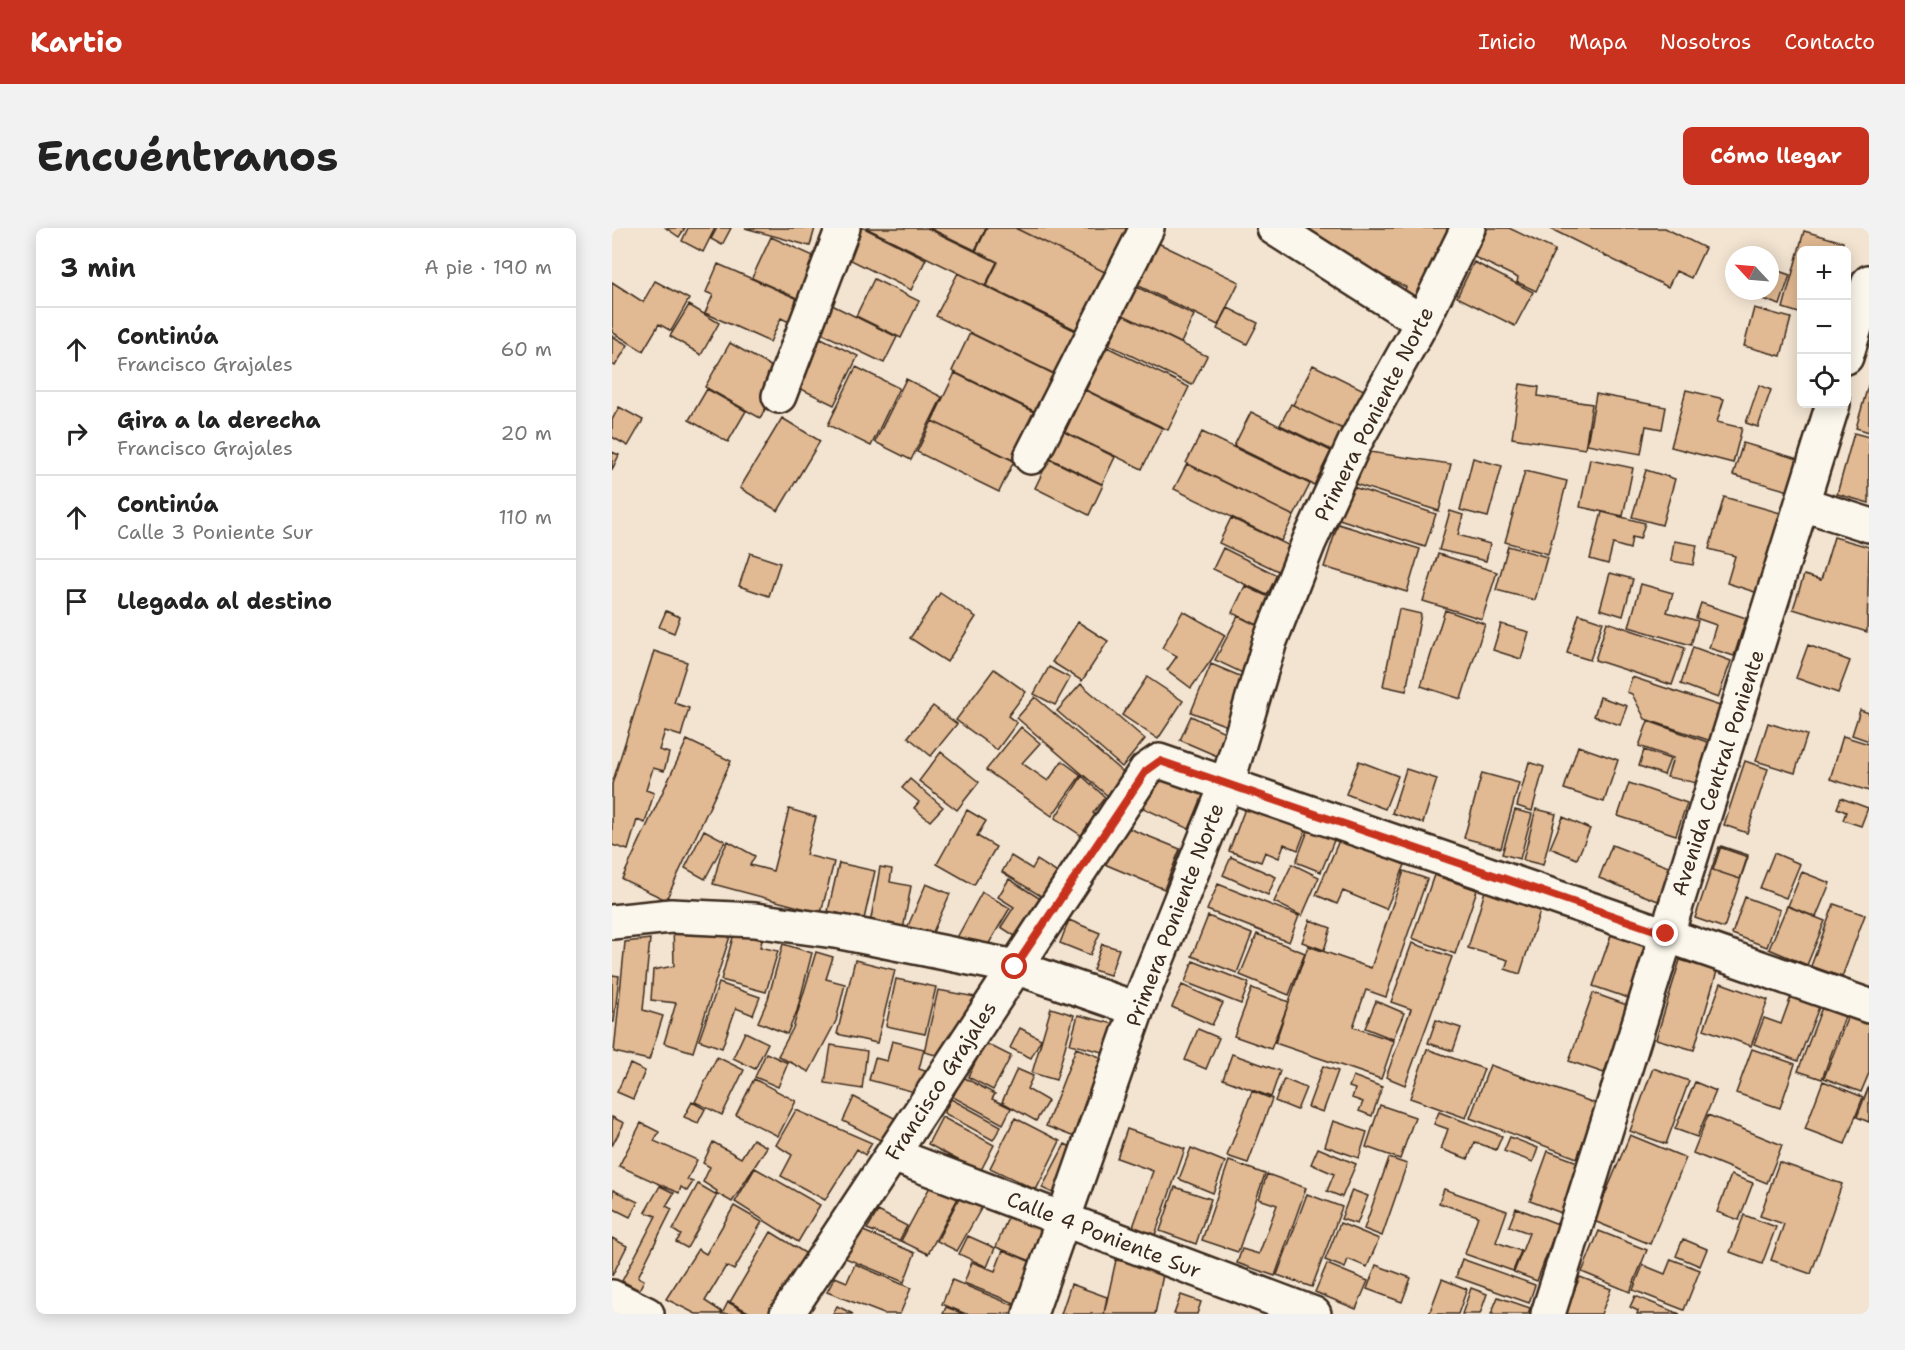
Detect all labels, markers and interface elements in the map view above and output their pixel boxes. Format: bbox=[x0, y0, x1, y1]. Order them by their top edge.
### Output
text: Kartio bbox=[30, 23, 123, 61]
text: Inicio bbox=[1478, 28, 1536, 56]
text: Mapa bbox=[1569, 28, 1627, 56]
text: Nosotros bbox=[1660, 28, 1751, 56]
text: Contacto bbox=[1784, 28, 1875, 56]
button: Cómo llegar bbox=[1683, 127, 1869, 185]
text: Encuéntranos bbox=[36, 128, 338, 184]
north arrow bbox=[1725, 246, 1779, 300]
map controls bbox=[1797, 246, 1851, 408]
button: + bbox=[1797, 246, 1851, 300]
text: 3 min bbox=[60, 250, 136, 285]
text: A pie · 190 m bbox=[424, 254, 552, 280]
button: − bbox=[1797, 300, 1851, 354]
street label: Primera Poniente Norte bbox=[1308, 302, 1440, 526]
text: Continúa bbox=[117, 322, 219, 351]
icon: ahead bbox=[60, 333, 93, 366]
text: 60 m bbox=[500, 336, 552, 362]
text: Francisco Grajales bbox=[117, 351, 293, 377]
button: locate bbox=[1797, 354, 1851, 408]
text: Gira a la derecha bbox=[117, 406, 321, 435]
icon: right bbox=[60, 417, 93, 450]
text: 20 m bbox=[501, 420, 552, 446]
text: Francisco Grajales bbox=[117, 435, 293, 461]
text: Continúa bbox=[117, 490, 219, 519]
icon: ahead bbox=[60, 501, 93, 534]
text: 110 m bbox=[498, 504, 552, 530]
text: Calle 3 Poniente Sur bbox=[117, 519, 314, 545]
icon: arrive bbox=[60, 585, 93, 618]
text: Llegada al destino bbox=[117, 587, 332, 616]
street label: Avenida Central Poniente bbox=[1665, 646, 1771, 900]
street label: Primera Poniente Norte bbox=[1119, 799, 1231, 1031]
route end bbox=[1652, 920, 1678, 946]
route start bbox=[1001, 953, 1027, 979]
street label: Francisco Grajales bbox=[879, 996, 1003, 1166]
street label: Calle 4 Poniente Sur bbox=[1003, 1185, 1205, 1285]

